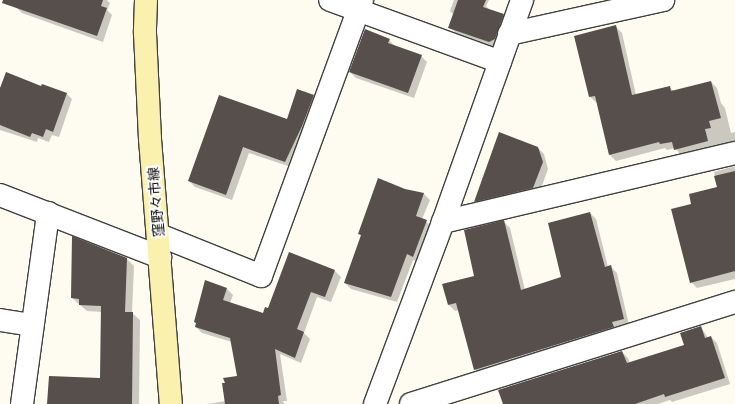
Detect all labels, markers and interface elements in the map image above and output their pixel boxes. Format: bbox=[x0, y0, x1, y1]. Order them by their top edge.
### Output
street label: 窪野々市線 bbox=[145, 166, 167, 238]

